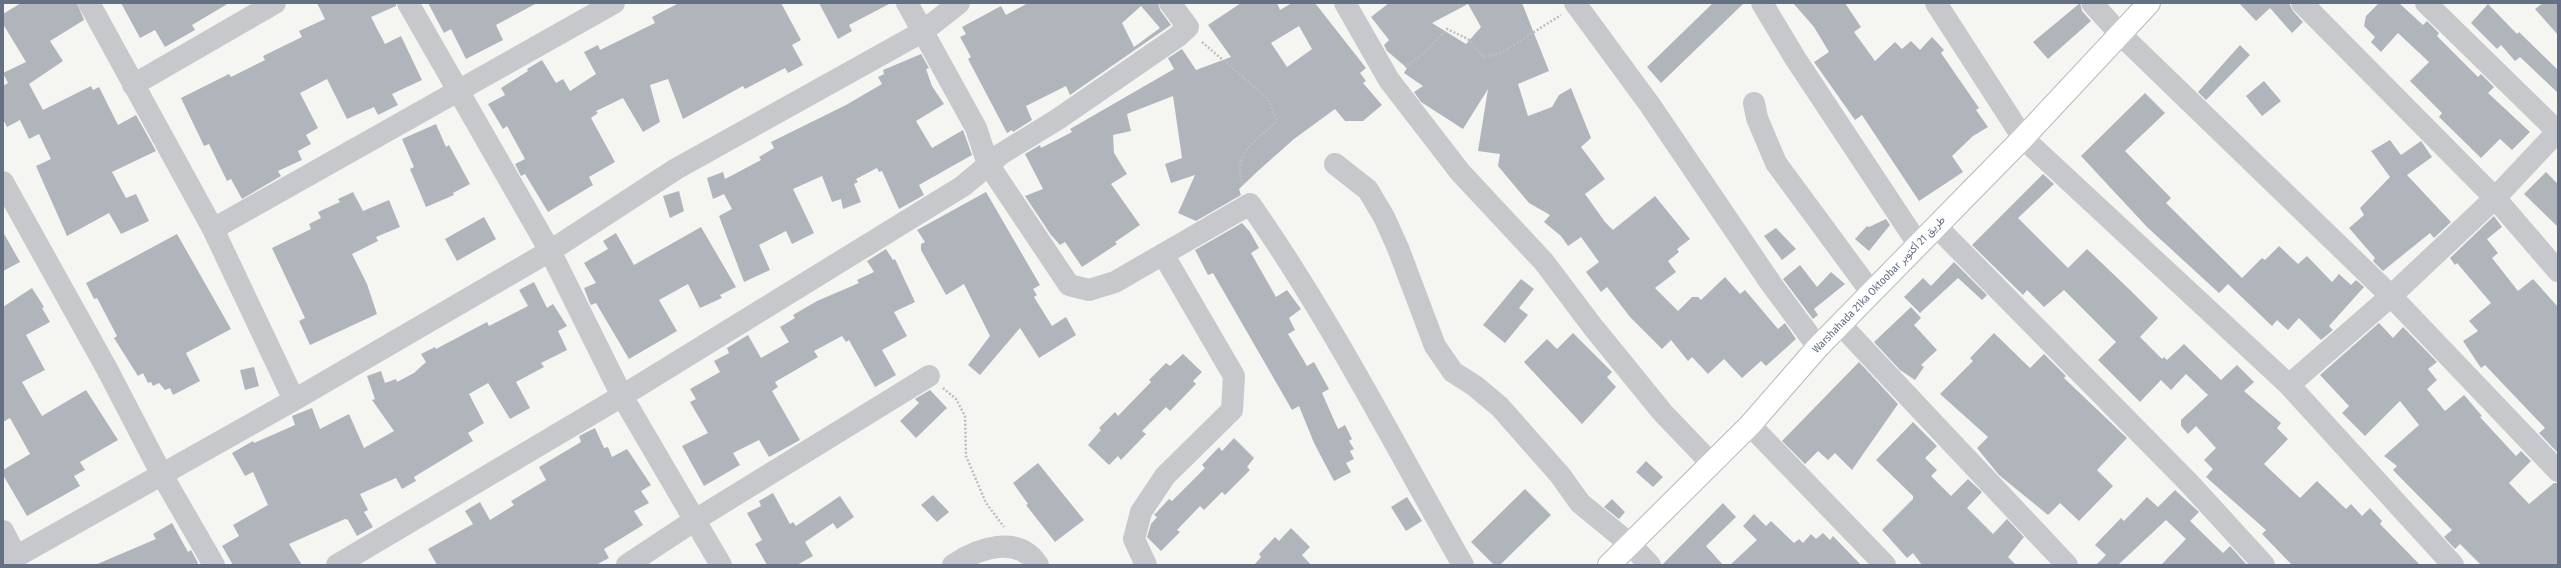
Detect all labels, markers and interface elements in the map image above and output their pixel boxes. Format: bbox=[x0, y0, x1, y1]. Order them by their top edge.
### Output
street label: Warshahada 21ka Oktoobar طريق 21 أكتوبر bbox=[1810, 214, 1948, 356]

